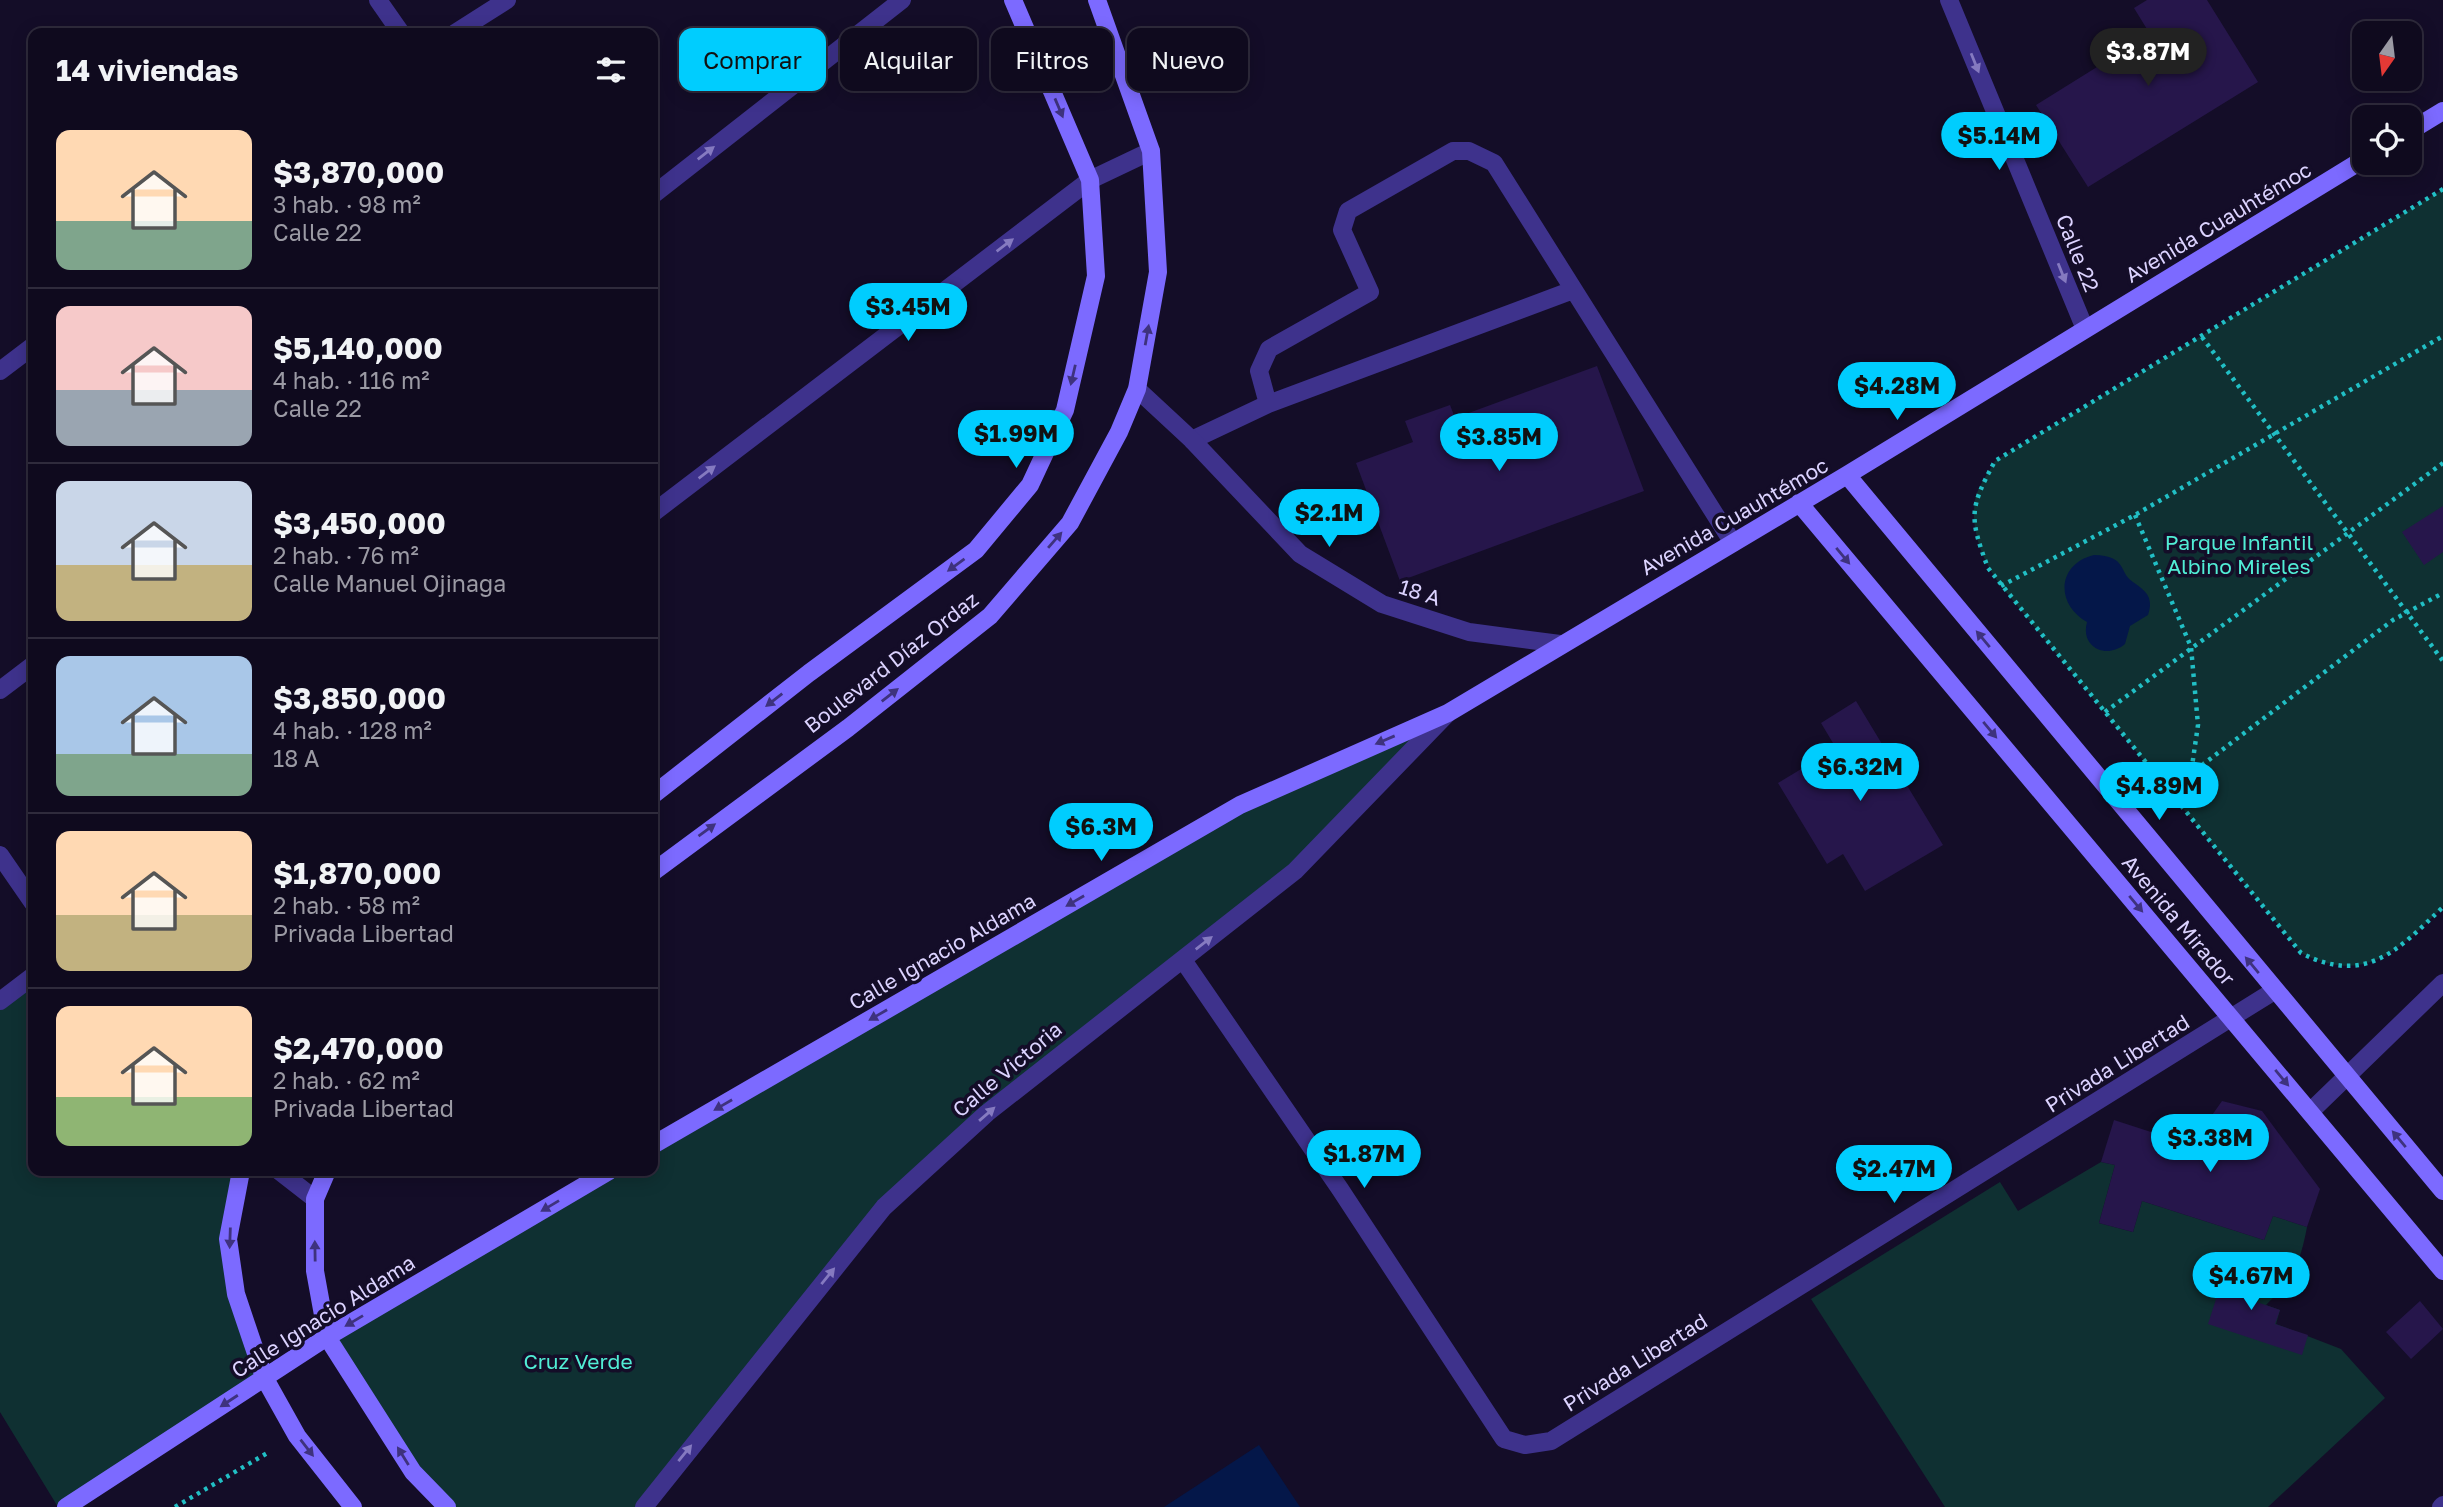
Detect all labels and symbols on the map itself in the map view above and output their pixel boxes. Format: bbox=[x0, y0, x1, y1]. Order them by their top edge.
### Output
north arrow bbox=[2352, 21, 2422, 91]
pin: $3.87M bbox=[2091, 28, 2205, 88]
one-way arrow bbox=[1970, 53, 1981, 74]
one-way arrow bbox=[1054, 97, 1065, 118]
pin: $5.14M bbox=[1942, 113, 2056, 172]
one-way arrow bbox=[697, 146, 715, 161]
street label: Avenida Cuauhtémoc bbox=[2120, 156, 2316, 288]
street label: Calle 22 bbox=[2051, 210, 2105, 296]
one-way arrow bbox=[996, 239, 1014, 253]
one-way arrow bbox=[2057, 263, 2068, 284]
pin: $3.45M bbox=[851, 284, 965, 343]
one-way arrow bbox=[1142, 324, 1153, 346]
pin: $4.28M bbox=[1840, 362, 1954, 422]
one-way arrow bbox=[1067, 364, 1078, 386]
pin: $1.99M bbox=[959, 410, 1073, 470]
pin: $3.85M bbox=[1442, 414, 1556, 473]
street label: Avenida Cuauhtémoc bbox=[1636, 452, 1832, 580]
one-way arrow bbox=[698, 466, 716, 480]
pin: $2.1M bbox=[1280, 490, 1378, 549]
park label: Parque Infantil Albino Mireles bbox=[2165, 529, 2313, 579]
one-way arrow bbox=[1047, 532, 1062, 549]
one-way arrow bbox=[1835, 547, 1850, 564]
one-way arrow bbox=[948, 557, 966, 572]
street label: 18 A bbox=[1396, 573, 1444, 611]
street label: Boulevard Díaz Ordaz bbox=[799, 586, 983, 738]
one-way arrow bbox=[1975, 630, 1990, 648]
one-way arrow bbox=[880, 687, 898, 702]
one-way arrow bbox=[765, 693, 783, 707]
one-way arrow bbox=[1982, 721, 1997, 738]
one-way arrow bbox=[1375, 734, 1395, 746]
pin: $6.32M bbox=[1803, 744, 1917, 803]
pin: $4.89M bbox=[2102, 762, 2216, 822]
pin: $6.3M bbox=[1052, 804, 1150, 863]
one-way arrow bbox=[698, 823, 716, 837]
street label: Avenida Mirador bbox=[2117, 850, 2241, 990]
street label: Calle Ignacio Aldama bbox=[844, 887, 1040, 1015]
one-way arrow bbox=[1065, 895, 1084, 907]
one-way arrow bbox=[2128, 895, 2143, 912]
one-way arrow bbox=[1195, 935, 1213, 950]
one-way arrow bbox=[2245, 957, 2260, 975]
street label: Privada Libertad bbox=[2040, 1008, 2194, 1118]
one-way arrow bbox=[868, 1009, 888, 1021]
street label: Calle Victoria bbox=[947, 1016, 1067, 1122]
one-way arrow bbox=[2274, 1070, 2289, 1087]
one-way arrow bbox=[714, 1098, 733, 1111]
one-way arrow bbox=[978, 1107, 995, 1122]
pin: $3.38M bbox=[2153, 1114, 2267, 1174]
pin: $1.87M bbox=[1307, 1130, 1421, 1190]
one-way arrow bbox=[2392, 1130, 2407, 1148]
pin: $2.47M bbox=[1837, 1146, 1951, 1205]
one-way arrow bbox=[541, 1199, 560, 1212]
one-way arrow bbox=[225, 1227, 236, 1249]
one-way arrow bbox=[309, 1240, 321, 1262]
street label: Calle Ignacio Aldama bbox=[226, 1249, 420, 1383]
pin: $4.67M bbox=[2194, 1252, 2308, 1312]
one-way arrow bbox=[820, 1267, 835, 1284]
street label: Privada Libertad bbox=[1558, 1307, 1712, 1417]
one-way arrow bbox=[345, 1315, 364, 1328]
park label: Cruz Verde bbox=[523, 1348, 633, 1374]
one-way arrow bbox=[219, 1394, 238, 1407]
one-way arrow bbox=[299, 1439, 313, 1457]
one-way arrow bbox=[677, 1444, 692, 1461]
one-way arrow bbox=[396, 1446, 409, 1465]

